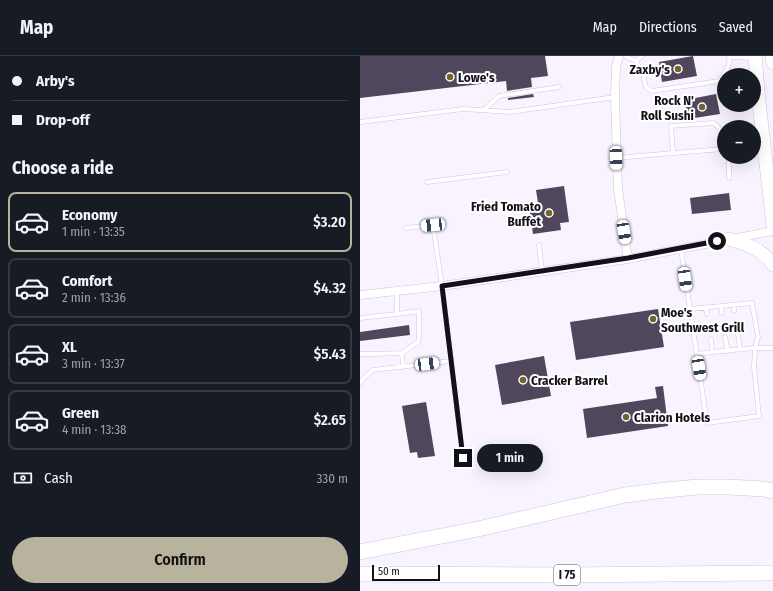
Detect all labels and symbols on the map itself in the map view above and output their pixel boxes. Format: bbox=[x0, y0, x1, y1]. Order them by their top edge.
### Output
place label: Zaxby's bbox=[630, 62, 670, 77]
marker: Zaxby's bbox=[673, 64, 683, 74]
place label: Lowe's bbox=[458, 70, 495, 85]
marker: Lowe's bbox=[445, 72, 455, 82]
place label: Rock N' Roll Sushi bbox=[641, 93, 694, 123]
marker: Rock N' Roll Sushi bbox=[697, 102, 707, 112]
car bbox=[610, 146, 622, 170]
place label: Fried Tomato Buffet bbox=[471, 199, 541, 229]
marker: Fried Tomato Buffet bbox=[544, 208, 554, 218]
car bbox=[420, 218, 446, 232]
car bbox=[616, 219, 632, 245]
route start bbox=[708, 232, 726, 250]
car bbox=[677, 266, 693, 292]
place label: Moe's Southwest Grill bbox=[661, 305, 745, 335]
marker: Moe's Southwest Grill bbox=[648, 314, 658, 324]
car bbox=[691, 355, 707, 381]
car bbox=[414, 357, 440, 371]
place label: Cracker Barrel bbox=[531, 373, 608, 388]
marker: Cracker Barrel bbox=[518, 375, 528, 385]
place label: Clarion Hotels bbox=[634, 410, 710, 425]
marker: Clarion Hotels bbox=[621, 412, 631, 422]
callout: 1 min bbox=[477, 444, 543, 472]
route end bbox=[454, 449, 472, 467]
scale bar bbox=[372, 563, 440, 582]
road number: I 75 bbox=[554, 565, 580, 585]

